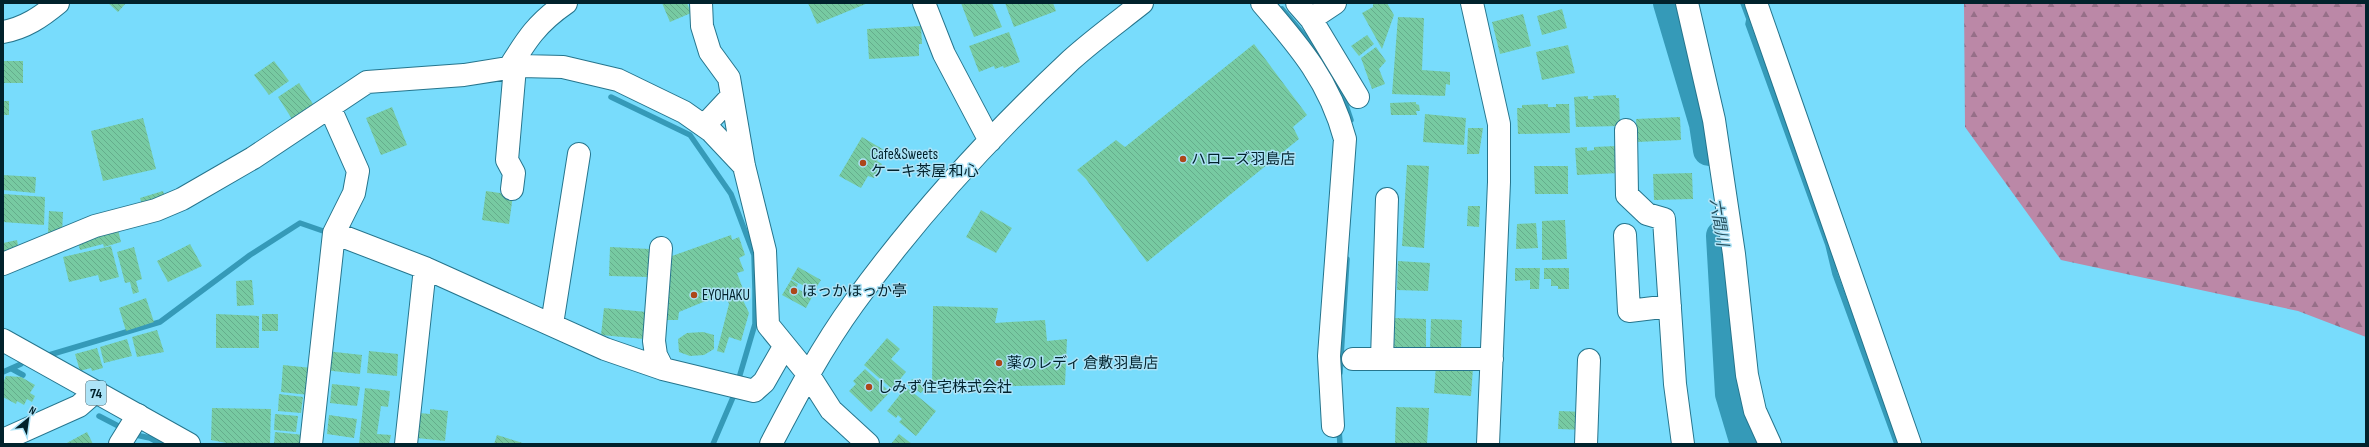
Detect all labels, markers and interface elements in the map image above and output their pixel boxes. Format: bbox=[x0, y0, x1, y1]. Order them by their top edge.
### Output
place label: Cafe&Sweets ケーキ茶屋 和心 bbox=[871, 145, 978, 181]
place label: ハローズ羽島店 bbox=[1191, 150, 1295, 169]
marker: ハローズ羽島店 bbox=[1178, 154, 1188, 164]
marker: Cafe&Sweets ケーキ茶屋 和心 bbox=[858, 158, 868, 168]
water label: 六間川 bbox=[1705, 197, 1732, 249]
place label: ほっかほっか亭 bbox=[802, 282, 907, 301]
place label: EYOHAKU bbox=[702, 286, 750, 305]
marker: ほっかほっか亭 bbox=[789, 286, 799, 296]
marker: EYOHAKU bbox=[689, 290, 699, 300]
place label: 薬のレディ 倉敷羽島店 bbox=[1007, 354, 1158, 373]
marker: 薬のレディ 倉敷羽島店 bbox=[994, 358, 1004, 368]
place label: しみず住宅株式会社 bbox=[877, 378, 1012, 397]
road number: 74 bbox=[86, 381, 106, 405]
marker: しみず住宅株式会社 bbox=[864, 382, 874, 392]
north arrow bbox=[8, 399, 48, 439]
text: N bbox=[27, 404, 38, 418]

